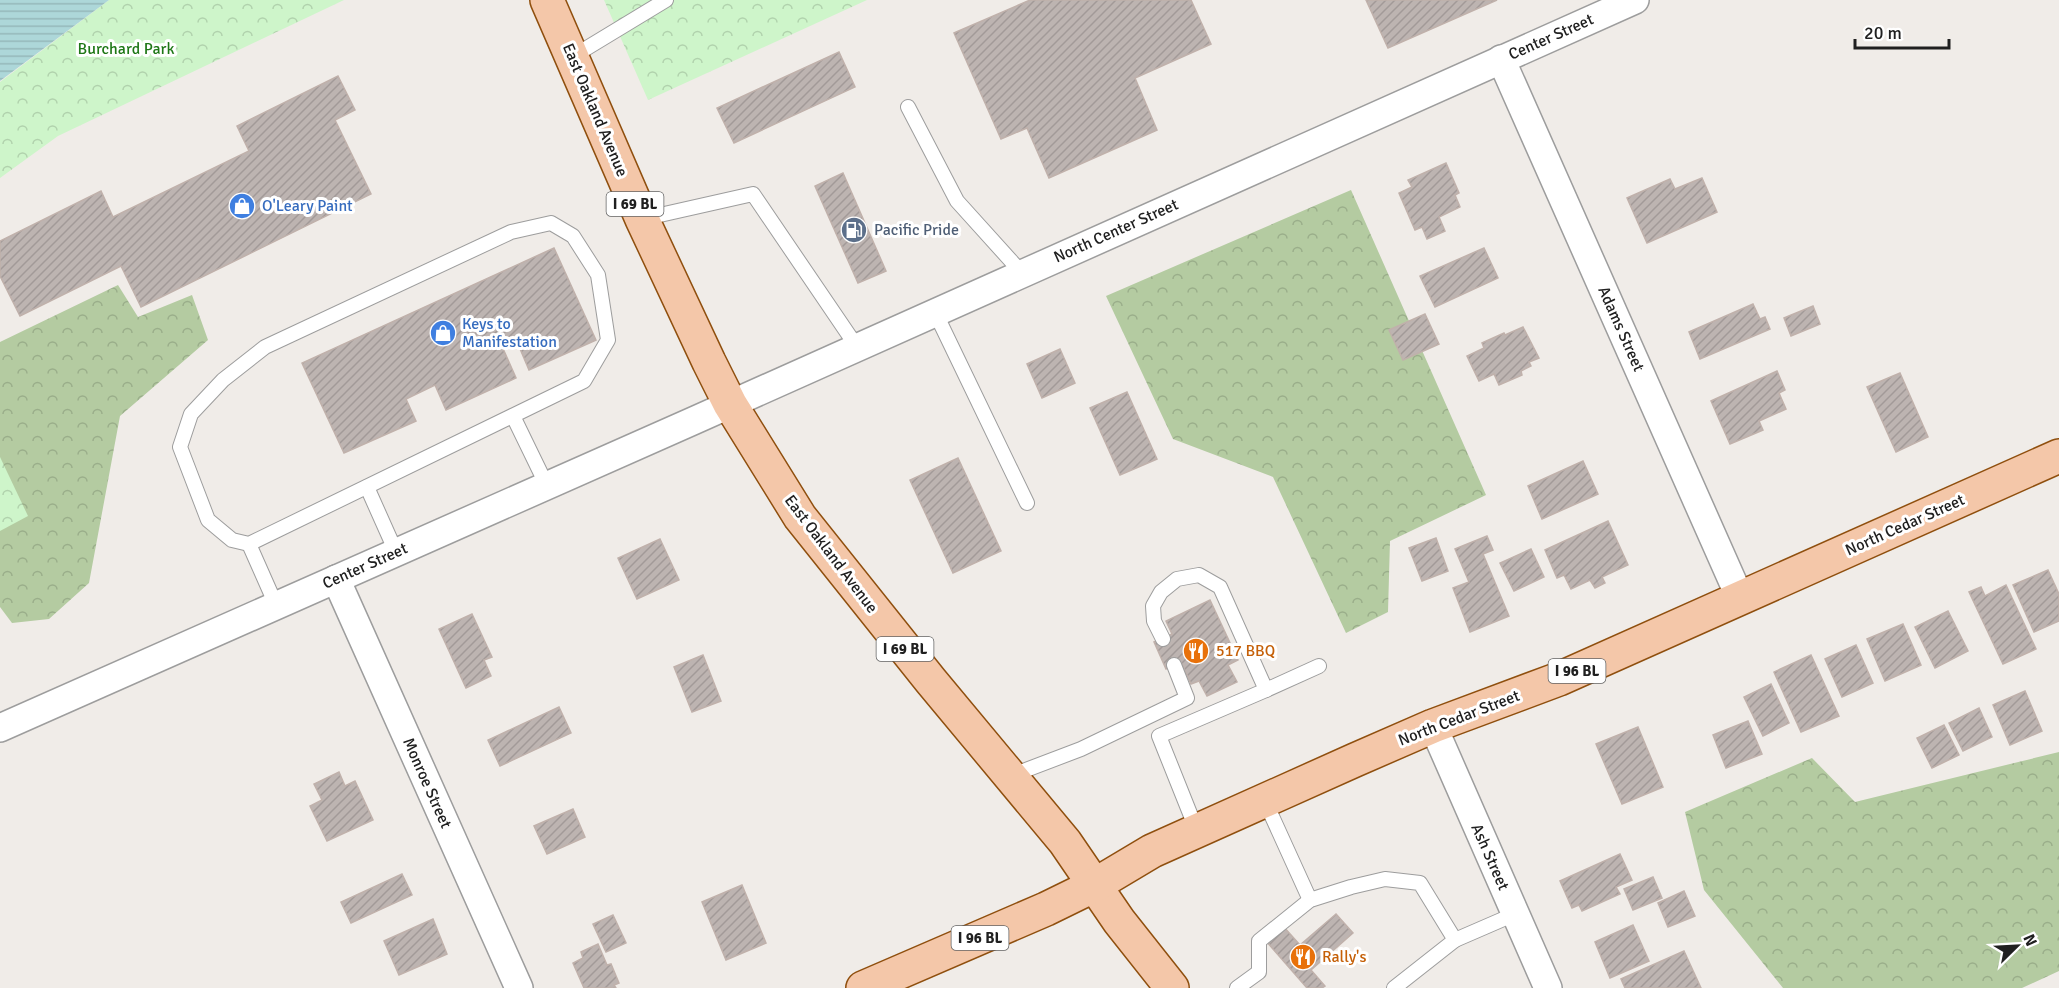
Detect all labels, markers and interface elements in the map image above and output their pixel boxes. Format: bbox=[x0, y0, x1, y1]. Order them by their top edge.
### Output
street label: Center Street bbox=[1505, 9, 1597, 65]
scale bar bbox=[1855, 12, 1950, 50]
text: 20 m bbox=[1864, 22, 1902, 44]
park label: Burchard Park bbox=[78, 39, 174, 59]
street label: East Oakland Avenue bbox=[558, 40, 632, 180]
shop icon: O'Leary Paint bbox=[227, 191, 257, 221]
road number: I 69 BL bbox=[606, 192, 664, 216]
street label: North Center Street bbox=[1051, 194, 1182, 267]
place label: O'Leary Paint bbox=[262, 196, 353, 216]
fuel station icon: Pacific Pride bbox=[839, 215, 869, 245]
place label: Pacific Pride bbox=[874, 220, 959, 240]
street label: Adams Street bbox=[1593, 283, 1649, 375]
place label: Keys to Manifestation bbox=[462, 314, 557, 352]
shop icon: Keys to Manifestation bbox=[428, 318, 458, 348]
street label: North Cedar Street bbox=[1842, 490, 1968, 560]
street label: East Oakland Avenue bbox=[780, 491, 882, 617]
street label: Center Street bbox=[319, 538, 411, 594]
restaurant icon: 517 BBQ bbox=[1181, 636, 1211, 666]
road number: I 69 BL bbox=[876, 637, 934, 661]
place label: 517 BBQ bbox=[1216, 641, 1275, 661]
road number: I 96 BL bbox=[1548, 659, 1606, 683]
street label: North Cedar Street bbox=[1395, 686, 1523, 750]
street label: Monroe Street bbox=[398, 735, 456, 832]
street label: Ash Street bbox=[1466, 821, 1514, 894]
north arrow bbox=[1987, 916, 2047, 976]
road number: I 96 BL bbox=[952, 926, 1008, 950]
text: N bbox=[2018, 931, 2041, 949]
restaurant icon: Rally's bbox=[1288, 942, 1318, 972]
place label: Rally's bbox=[1322, 947, 1366, 967]

